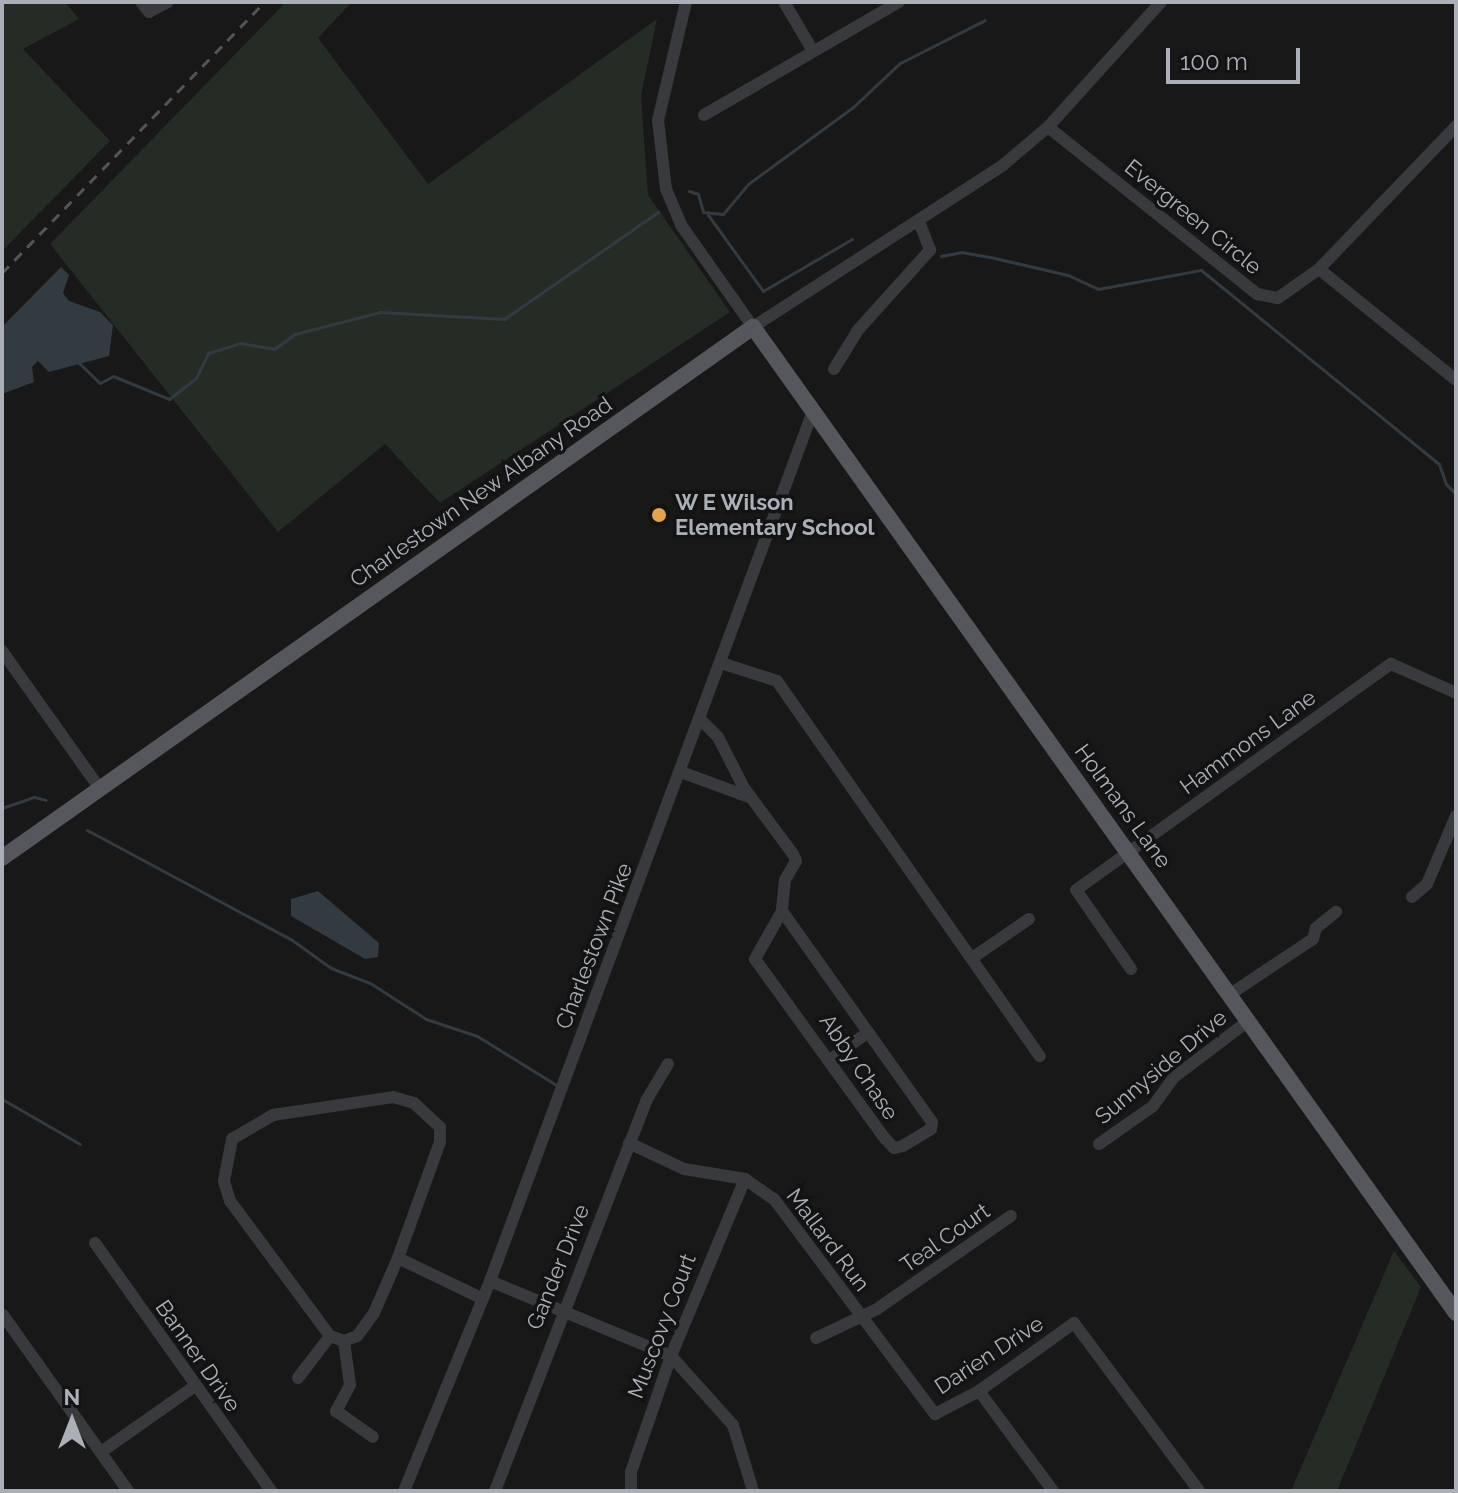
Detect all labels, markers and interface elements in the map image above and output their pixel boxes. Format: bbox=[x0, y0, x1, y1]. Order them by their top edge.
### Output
scale bar bbox=[1170, 32, 1304, 82]
text: 100 m bbox=[1180, 47, 1248, 76]
street label: Evergreen Circle bbox=[1119, 154, 1267, 280]
street label: Charlestown New Albany Road bbox=[344, 391, 618, 593]
place label: W E Wilson Elementary School bbox=[675, 489, 875, 540]
marker: W E Wilson Elementary School bbox=[650, 506, 668, 524]
street label: Hammons Lane bbox=[1175, 684, 1321, 800]
street label: Holmans Lane bbox=[1069, 739, 1177, 873]
street label: Charlestown Pike bbox=[550, 859, 638, 1033]
street label: Sunnyside Drive bbox=[1090, 1004, 1232, 1130]
street label: Abby Chase bbox=[814, 1009, 904, 1125]
street label: Mallard Run bbox=[781, 1183, 875, 1297]
street label: Teal Court bbox=[895, 1197, 995, 1279]
street label: Gander Drive bbox=[521, 1200, 595, 1334]
street label: Muscovy Court bbox=[622, 1250, 702, 1402]
street label: Banner Drive bbox=[150, 1295, 246, 1417]
street label: Darien Drive bbox=[930, 1310, 1048, 1400]
north arrow bbox=[32, 1381, 112, 1461]
text: N bbox=[64, 1384, 80, 1410]

